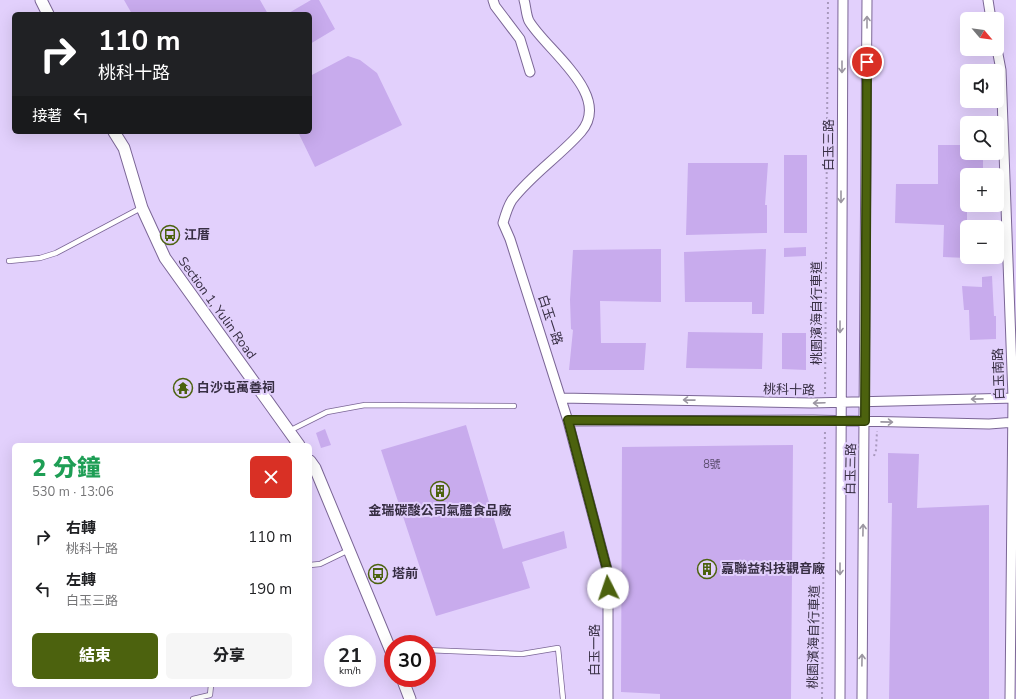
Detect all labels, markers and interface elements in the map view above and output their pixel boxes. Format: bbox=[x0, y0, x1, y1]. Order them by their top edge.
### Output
north arrow bbox=[960, 12, 1004, 56]
map controls bbox=[960, 12, 1004, 264]
one-way arrow bbox=[863, 16, 871, 29]
text: 110 m bbox=[98, 22, 181, 60]
icon: right bbox=[32, 28, 84, 80]
pin bbox=[850, 45, 884, 79]
icon: arrive bbox=[856, 51, 878, 73]
one-way arrow bbox=[838, 60, 846, 73]
text: 桃科十路 bbox=[98, 61, 170, 85]
button: sound bbox=[960, 64, 1004, 108]
icon: left bbox=[70, 104, 92, 126]
text: 接著 bbox=[32, 106, 62, 126]
button: search bbox=[960, 116, 1004, 160]
street label: 白玉三路 bbox=[820, 119, 838, 171]
button: + bbox=[960, 168, 1004, 212]
one-way arrow bbox=[837, 190, 845, 203]
button: − bbox=[960, 220, 1004, 264]
bus stop icon: 江厝 bbox=[159, 224, 181, 246]
place label: 江厝 bbox=[184, 226, 210, 244]
street label: Section 1, Yulin Road bbox=[174, 253, 260, 363]
street label: 桃園濱海自行車道 bbox=[808, 261, 826, 365]
street label: 白玉一路 bbox=[533, 292, 567, 348]
one-way arrow bbox=[837, 320, 844, 333]
street label: 白玉南路 bbox=[989, 348, 1009, 400]
temple icon: 白沙屯萬善祠 bbox=[172, 377, 194, 399]
place label: 白沙屯萬善祠 bbox=[197, 379, 275, 397]
street label: 桃科十路 bbox=[763, 381, 815, 399]
one-way arrow bbox=[971, 395, 984, 403]
one-way arrow bbox=[683, 397, 696, 404]
one-way arrow bbox=[813, 399, 826, 407]
one-way arrow bbox=[880, 418, 893, 425]
street label: 白玉三路 bbox=[842, 443, 860, 495]
text: 2 分鐘 bbox=[32, 452, 101, 484]
button: close bbox=[250, 456, 292, 498]
house number: 8號 bbox=[703, 457, 721, 472]
building icon: 金瑞碳酸公司氣體食品廠 bbox=[429, 480, 451, 502]
text: 530 m · 13:06 bbox=[32, 483, 114, 501]
place label: 金瑞碳酸公司氣體食品廠 bbox=[368, 502, 512, 520]
text: 右轉 bbox=[66, 518, 96, 538]
one-way arrow bbox=[860, 524, 867, 537]
icon: right bbox=[32, 526, 54, 548]
text: 110 m bbox=[248, 527, 292, 547]
text: 桃科十路 bbox=[66, 540, 118, 558]
building icon: 嘉聯益科技觀音廠 bbox=[696, 558, 718, 580]
place label: 嘉聯益科技觀音廠 bbox=[721, 560, 825, 578]
one-way arrow bbox=[836, 562, 844, 575]
bus stop icon: 塔前 bbox=[367, 563, 389, 585]
place label: 塔前 bbox=[392, 565, 418, 583]
position arrow bbox=[587, 567, 629, 609]
text: 左轉 bbox=[66, 570, 96, 590]
icon: left bbox=[32, 578, 54, 600]
text: 190 m bbox=[248, 579, 292, 599]
street label: 桃園濱海自行車道 bbox=[804, 585, 824, 689]
text: 白玉三路 bbox=[66, 592, 118, 610]
street label: 白玉一路 bbox=[586, 624, 604, 676]
button: 結束 bbox=[32, 633, 158, 679]
button: 分享 bbox=[166, 633, 292, 679]
speed limit sign: 30 bbox=[384, 635, 436, 687]
text: 21 bbox=[338, 642, 362, 669]
one-way arrow bbox=[858, 654, 866, 667]
text: km/h bbox=[339, 664, 361, 678]

